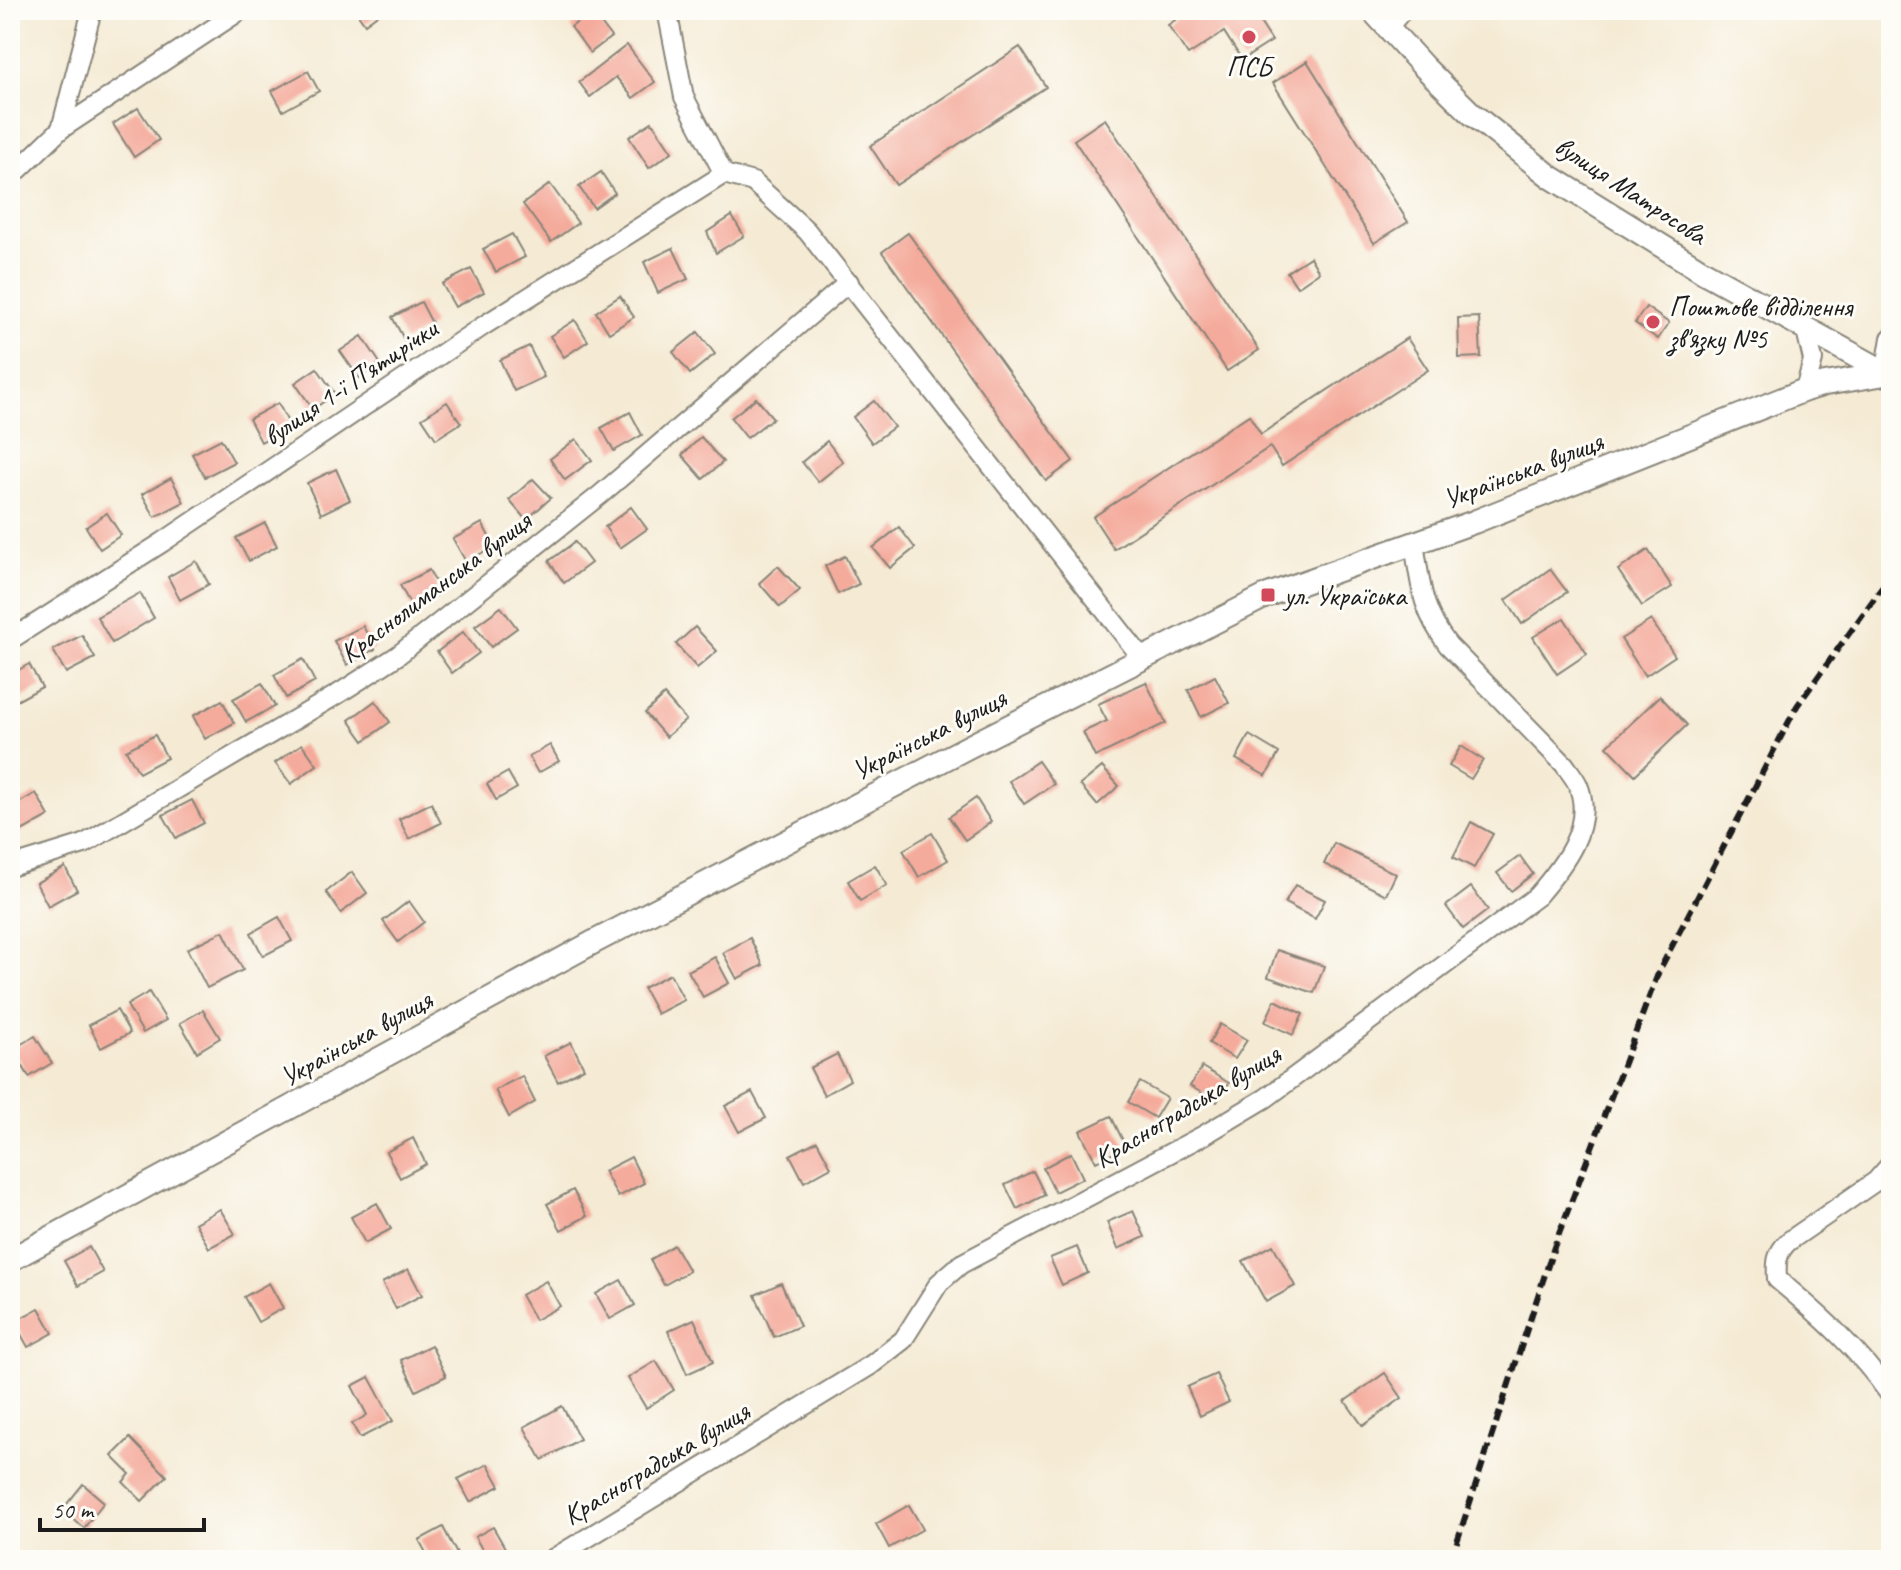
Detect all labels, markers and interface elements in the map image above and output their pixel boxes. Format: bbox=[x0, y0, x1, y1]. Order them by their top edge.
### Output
marker: ПСБ bbox=[1240, 28, 1258, 46]
place label: ПСБ bbox=[1226, 49, 1275, 84]
street label: вулиця Матросова bbox=[1548, 128, 1715, 253]
place label: Поштове відділення зв'язку №5 bbox=[1665, 289, 1854, 357]
street label: вулиця 1-ї П'ятирічки bbox=[256, 310, 445, 453]
marker: Поштове відділення зв'язку №5 bbox=[1644, 313, 1662, 331]
street label: Українська вулиця bbox=[1438, 423, 1609, 517]
street label: Краснолиманська вулиця bbox=[333, 502, 539, 670]
place label: ул. Україська bbox=[1282, 578, 1408, 613]
marker: ул. Україська bbox=[1259, 586, 1277, 604]
street label: Українська вулиця bbox=[846, 680, 1013, 788]
street label: Українська вулиця bbox=[274, 981, 439, 1094]
street label: Красноградська вулиця bbox=[1087, 1036, 1287, 1176]
street label: Красноградська вулиця bbox=[556, 1393, 756, 1533]
scale bar bbox=[40, 1482, 204, 1532]
text: 50 m bbox=[52, 1495, 95, 1525]

